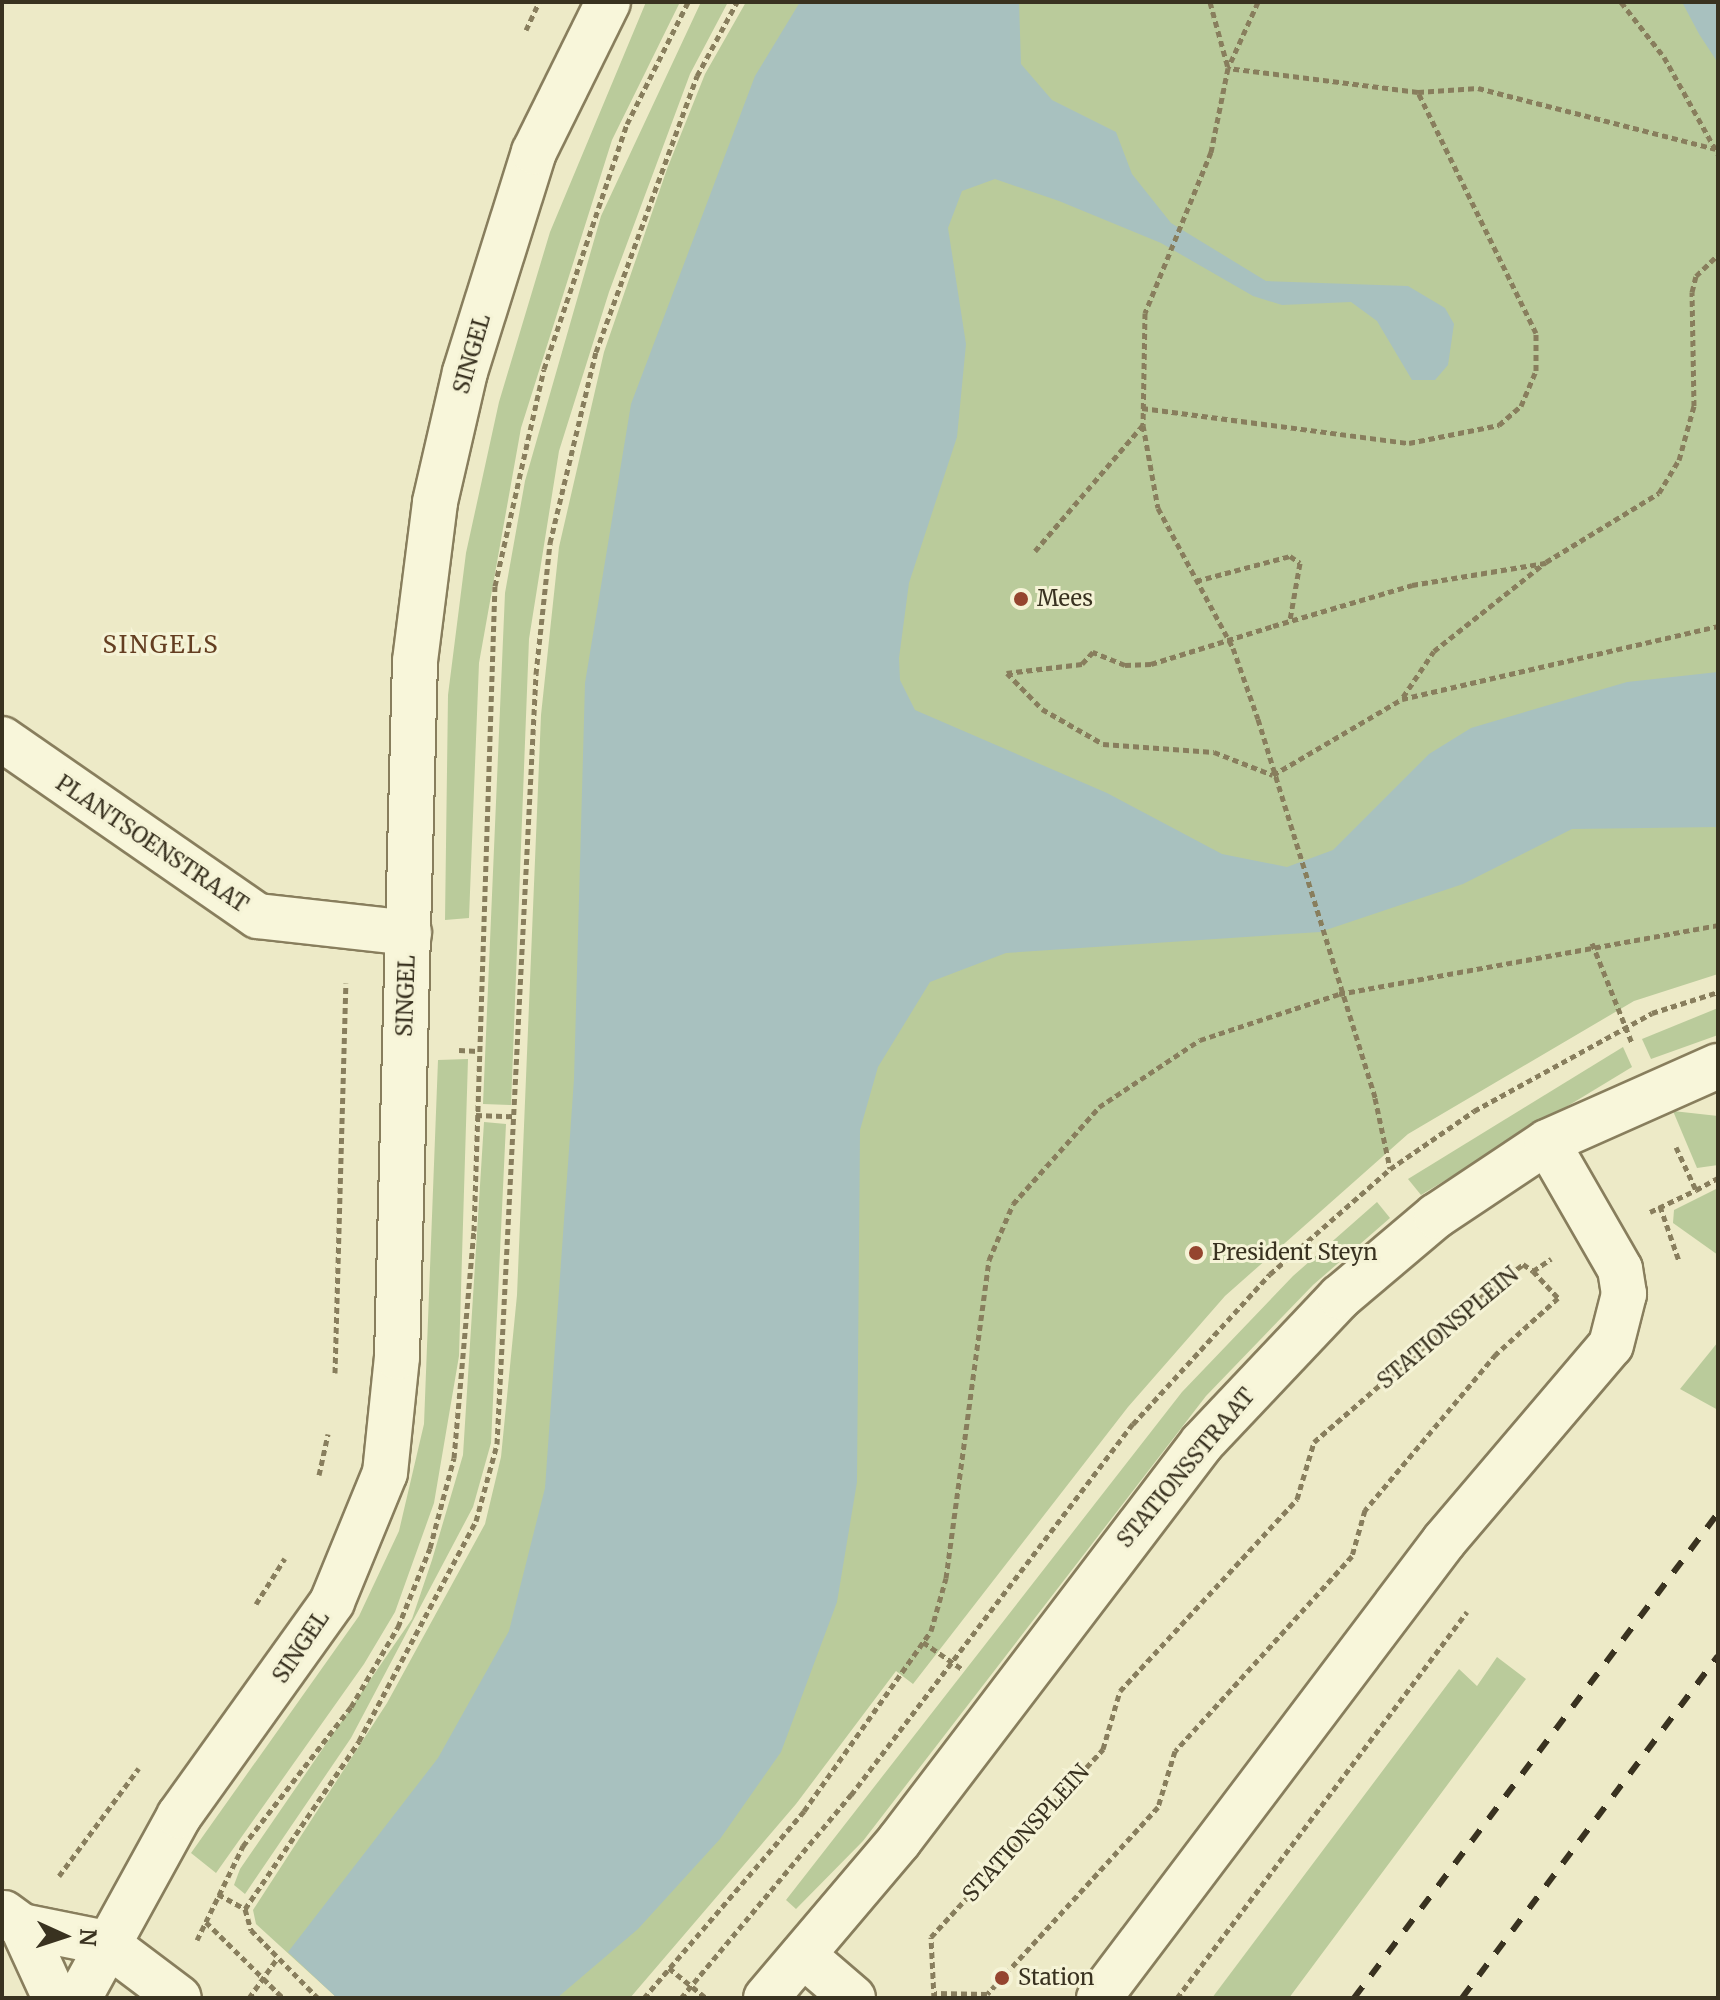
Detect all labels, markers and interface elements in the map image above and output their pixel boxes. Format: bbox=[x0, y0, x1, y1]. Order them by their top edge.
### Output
street label: SINGEL bbox=[448, 311, 496, 397]
place label: Mees bbox=[1037, 586, 1093, 612]
marker: Mees bbox=[1012, 590, 1030, 608]
district label: SINGELS bbox=[102, 631, 220, 659]
street label: PLANTSOENSTRAAT bbox=[51, 770, 253, 918]
street label: SINGEL bbox=[391, 955, 421, 1037]
place label: President Steyn bbox=[1212, 1240, 1378, 1266]
marker: President Steyn bbox=[1187, 1244, 1205, 1262]
street label: STATIONSPLEIN bbox=[1372, 1261, 1524, 1395]
street label: STATIONSSTRAAT bbox=[1112, 1383, 1260, 1553]
street label: SINGEL bbox=[267, 1606, 335, 1688]
street label: STATIONSPLEIN bbox=[957, 1759, 1095, 1907]
north arrow bbox=[24, 1896, 104, 1976]
text: N bbox=[74, 1928, 102, 1947]
place label: Station bbox=[1018, 1965, 1094, 1991]
marker: Station bbox=[993, 1969, 1011, 1987]

